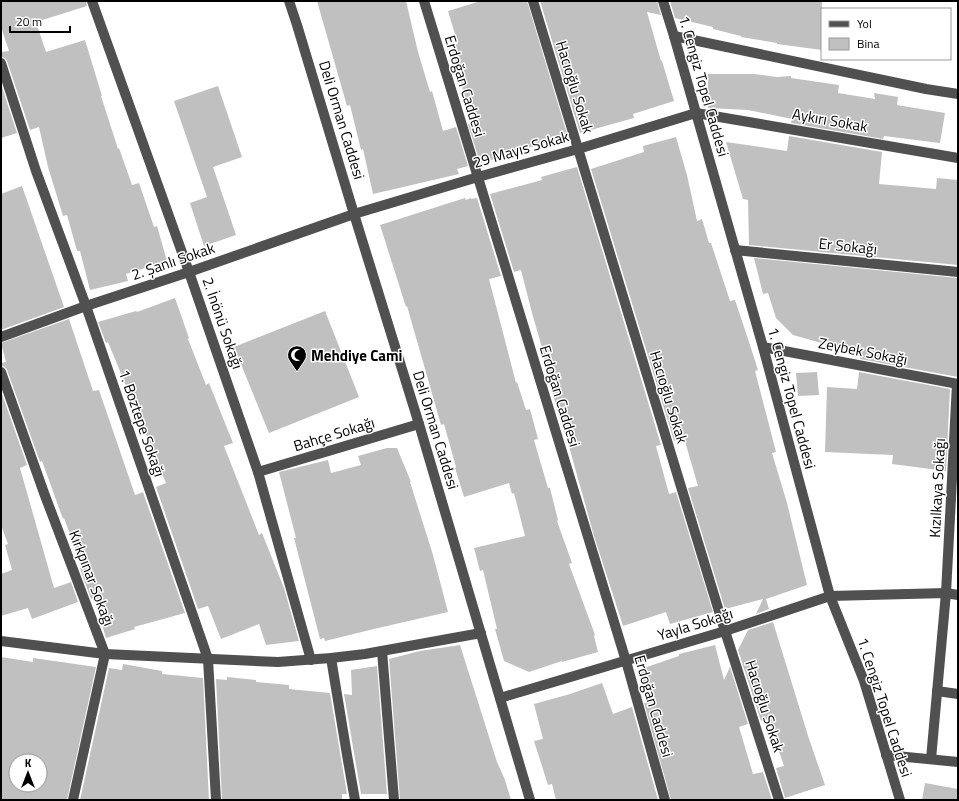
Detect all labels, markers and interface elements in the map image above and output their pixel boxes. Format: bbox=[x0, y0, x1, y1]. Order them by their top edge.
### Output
scale bar bbox=[10, 8, 70, 34]
legend bbox=[821, 8, 951, 60]
text: 20 m bbox=[16, 12, 42, 31]
street label: 1. Cengiz Topel Caddesi bbox=[673, 13, 735, 159]
text: Yol bbox=[857, 14, 872, 33]
street label: Erdoğan Caddesi bbox=[439, 32, 491, 140]
text: Bina bbox=[857, 34, 879, 53]
street label: Hacıoğlu Sokak bbox=[550, 38, 600, 136]
street label: Deli Orman Caddesi bbox=[313, 58, 371, 182]
street label: Aykırı Sokak bbox=[791, 102, 869, 138]
street label: 29 Mayıs Sokak bbox=[470, 124, 572, 174]
street label: Er Sokağı bbox=[818, 232, 878, 260]
street label: 2. Şanlı Sokak bbox=[128, 236, 218, 286]
street label: 2. İnönü Sokağı bbox=[197, 274, 249, 372]
street label: 1. Cengiz Topel Caddesi bbox=[762, 325, 822, 471]
street label: Zeybek Sokağı bbox=[817, 331, 909, 371]
street label: Erdoğan Caddesi bbox=[534, 342, 586, 450]
mosque icon: Mehdiye Cami bbox=[286, 344, 308, 372]
place label: Mehdiye Cami bbox=[311, 344, 402, 367]
street label: Hacıoğlu Sokak bbox=[644, 348, 694, 446]
street label: 1. Boztepe Sokağı bbox=[113, 366, 171, 480]
street label: Deli Orman Caddesi bbox=[407, 368, 465, 492]
street label: Bahçe Sokağı bbox=[291, 411, 377, 457]
street label: Kızılkaya Sokağı bbox=[923, 438, 951, 538]
street label: Kırkpınar Sokağı bbox=[63, 527, 121, 629]
street label: Yayla Sokağı bbox=[654, 602, 736, 646]
street label: 1. Cengiz Topel Caddesi bbox=[852, 634, 918, 780]
street label: Erdoğan Caddesi bbox=[628, 652, 680, 760]
street label: Hacıoğlu Sokak bbox=[739, 657, 791, 755]
north arrow bbox=[8, 753, 48, 793]
text: K bbox=[25, 755, 32, 771]

